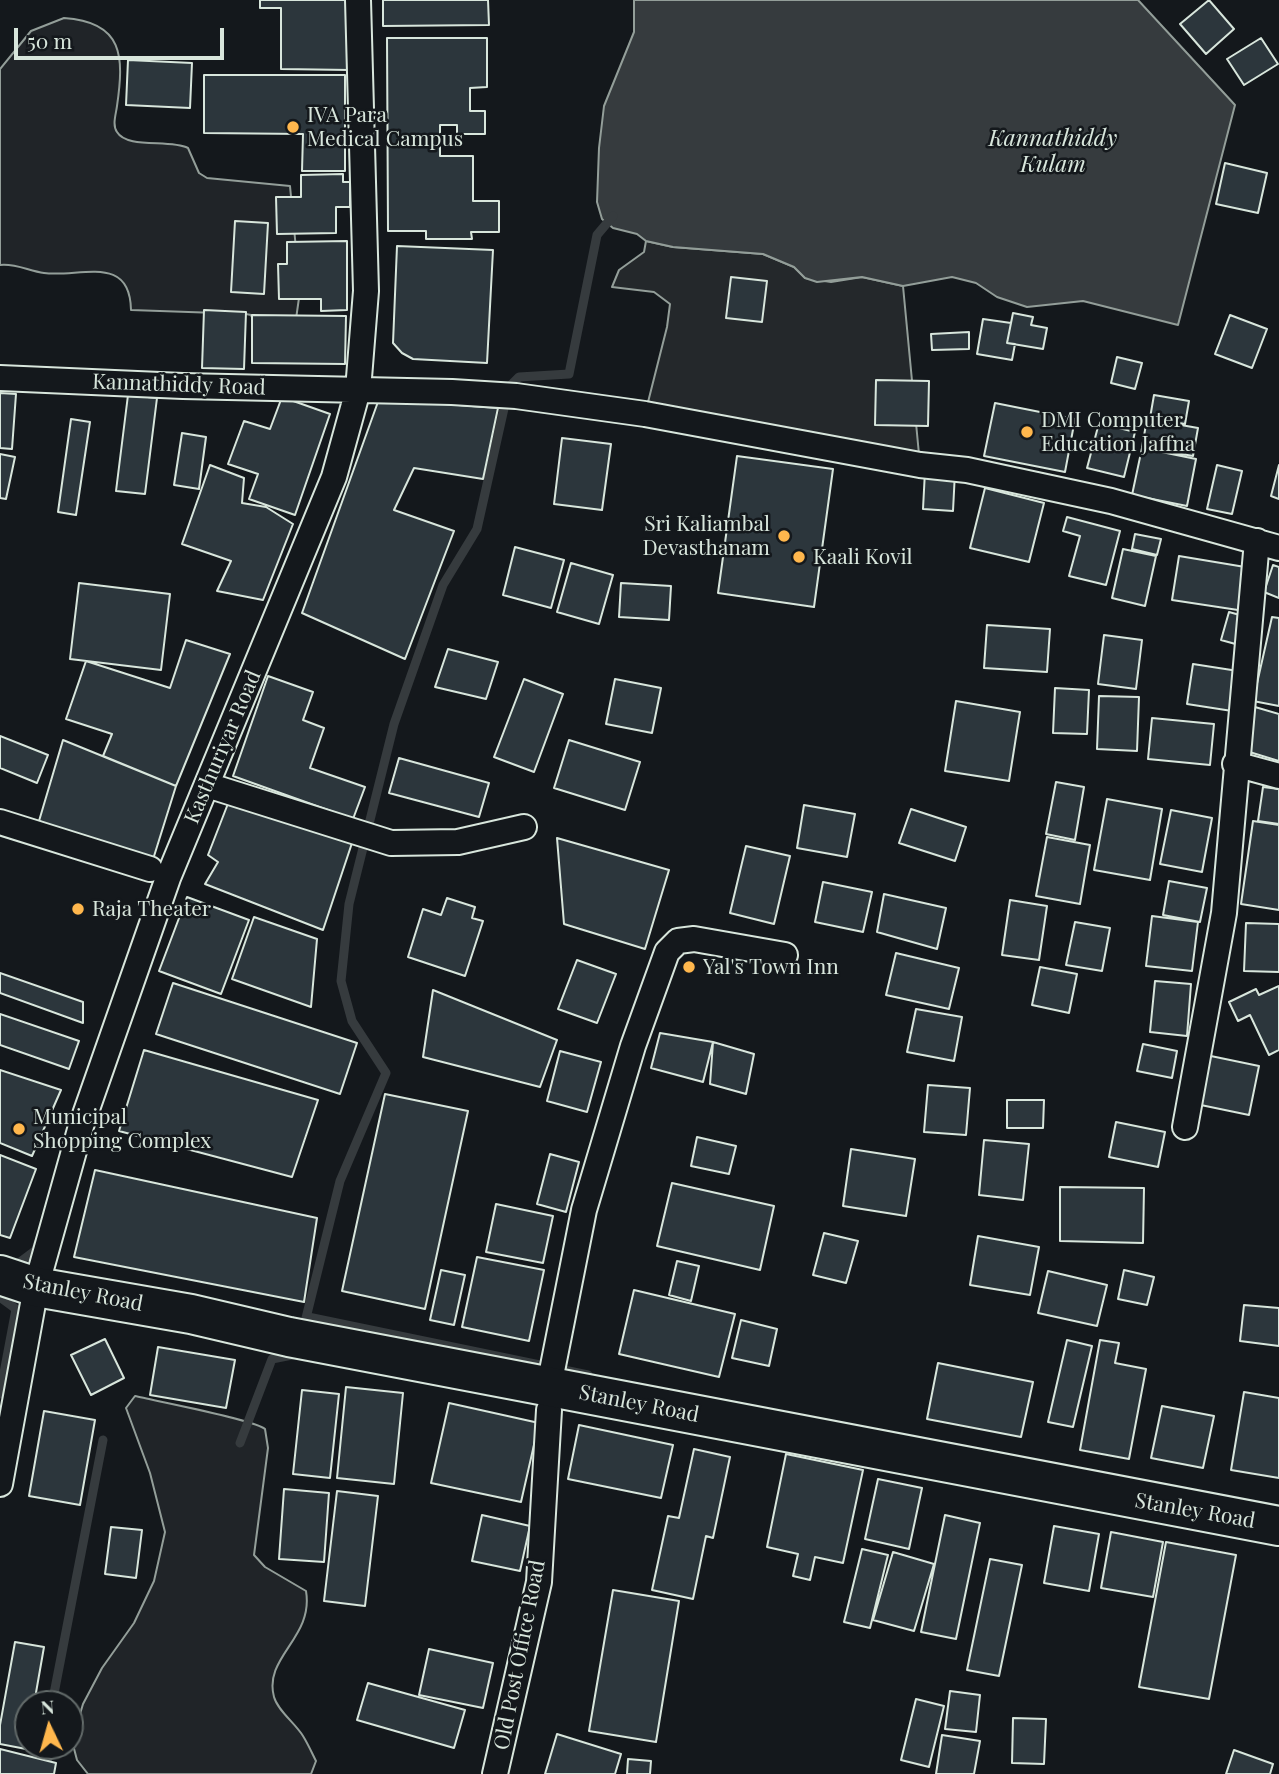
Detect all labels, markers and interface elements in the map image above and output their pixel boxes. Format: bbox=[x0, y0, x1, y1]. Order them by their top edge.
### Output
scale bar bbox=[18, 14, 228, 58]
text: 50 m bbox=[27, 26, 72, 54]
place label: IVA Para Medical Campus bbox=[307, 102, 463, 152]
marker: IVA Para Medical Campus bbox=[285, 119, 301, 135]
water label: Kannathiddy Kulam bbox=[989, 125, 1117, 179]
street label: Kannathiddy Road bbox=[92, 369, 266, 401]
place label: DMI Computer Education Jaffna bbox=[1041, 407, 1195, 457]
marker: DMI Computer Education Jaffna bbox=[1019, 424, 1035, 440]
place label: Sri Kaliambal Devasthanam bbox=[642, 511, 770, 561]
marker: Sri Kaliambal Devasthanam bbox=[776, 528, 792, 544]
place label: Kaali Kovil bbox=[813, 544, 913, 570]
marker: Kaali Kovil bbox=[791, 549, 807, 565]
street label: Kasthuriyar Road bbox=[179, 666, 267, 828]
place label: Raja Theater bbox=[92, 896, 211, 922]
marker: Raja Theater bbox=[70, 901, 86, 917]
place label: Yal's Town Inn bbox=[703, 954, 839, 980]
marker: Yal's Town Inn bbox=[681, 959, 697, 975]
place label: Municipal Shopping Complex bbox=[33, 1104, 211, 1154]
marker: Municipal Shopping Complex bbox=[11, 1121, 27, 1137]
street label: Stanley Road bbox=[21, 1269, 145, 1317]
street label: Stanley Road bbox=[577, 1380, 701, 1428]
street label: Stanley Road bbox=[1133, 1488, 1257, 1534]
street label: Old Post Office Road bbox=[489, 1558, 551, 1752]
north arrow bbox=[14, 1690, 84, 1760]
text: N bbox=[39, 1693, 55, 1720]

